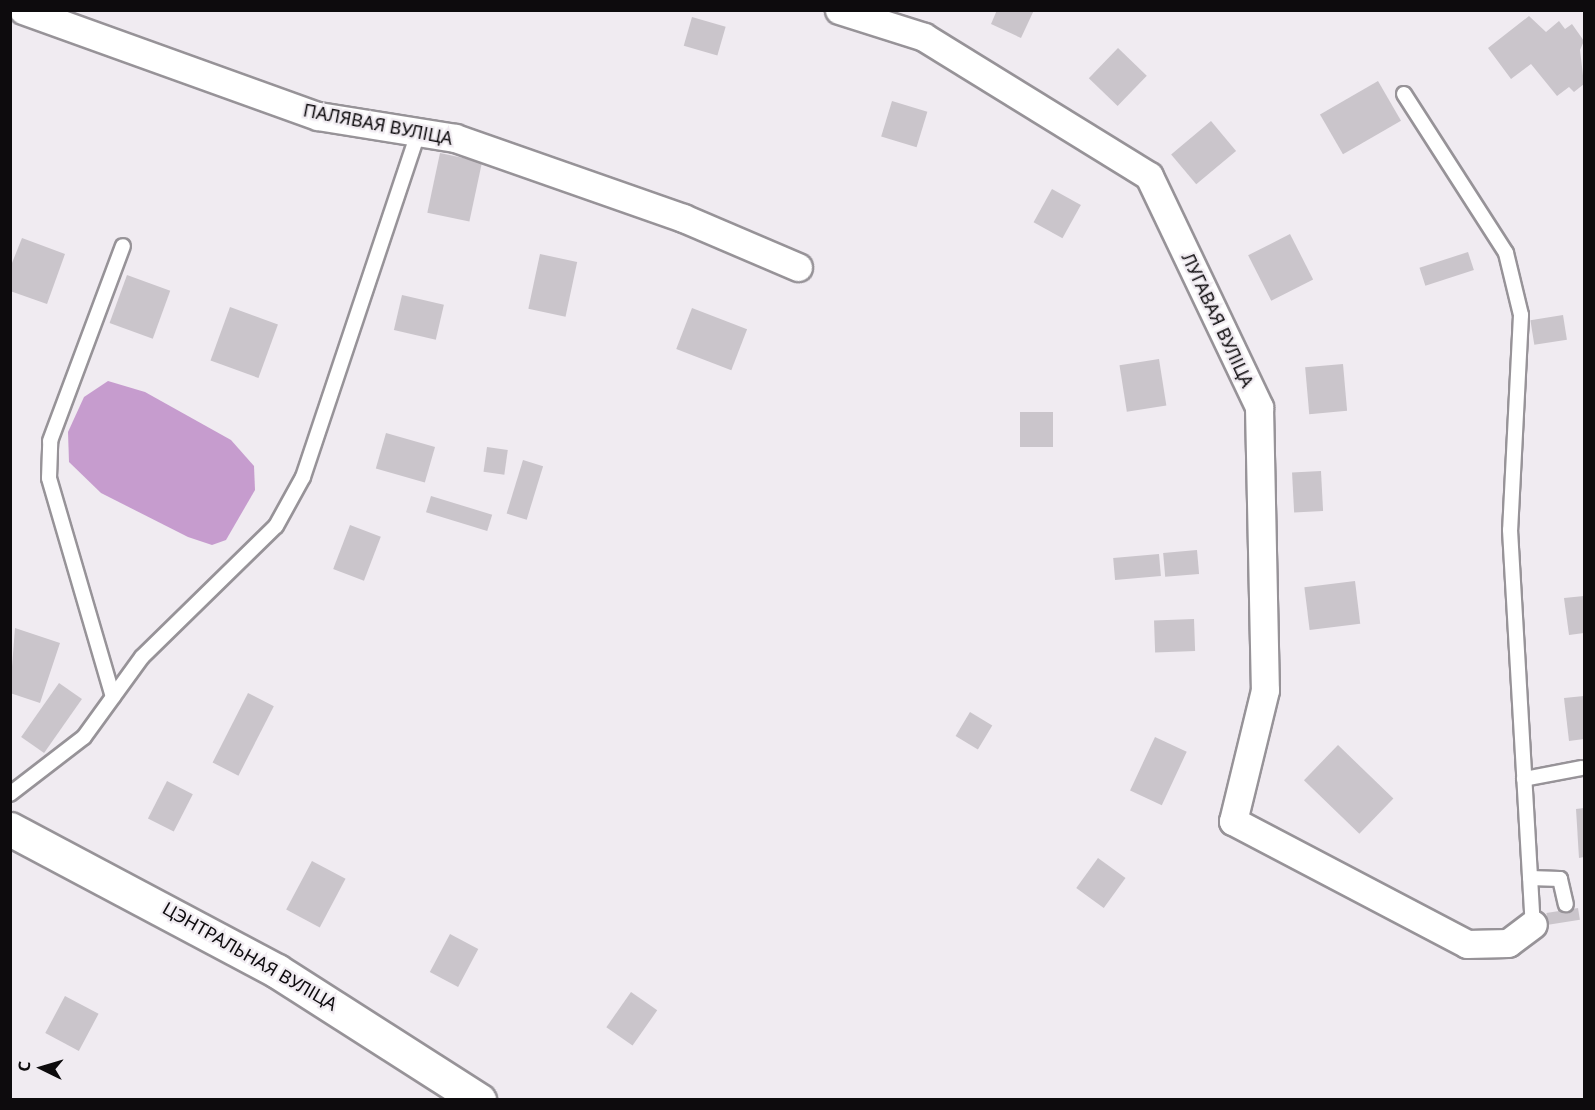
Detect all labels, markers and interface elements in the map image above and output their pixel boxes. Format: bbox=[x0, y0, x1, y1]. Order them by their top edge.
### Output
street label: ПАЛЯВАЯ ВУЛІЦА bbox=[301, 99, 455, 149]
street label: ЛУГАВАЯ ВУЛІЦА bbox=[1177, 249, 1259, 391]
street label: ЦЭНТРАЛЬНАЯ ВУЛІЦА bbox=[159, 897, 341, 1015]
north arrow bbox=[12, 1038, 72, 1098]
text: С bbox=[13, 1060, 35, 1073]

